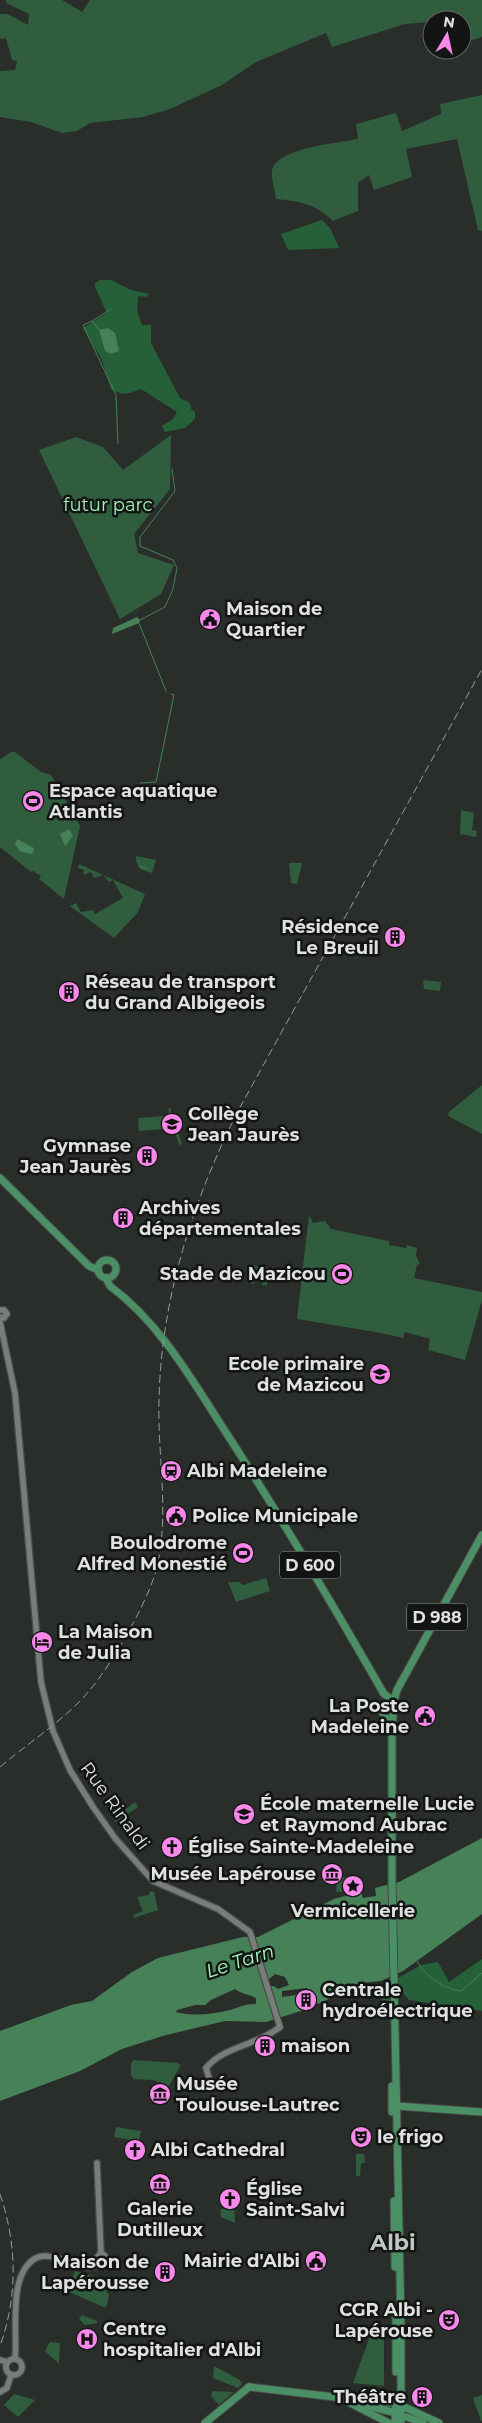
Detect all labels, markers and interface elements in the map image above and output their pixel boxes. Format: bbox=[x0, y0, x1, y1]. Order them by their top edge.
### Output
north arrow bbox=[422, 10, 472, 60]
text: N bbox=[442, 12, 456, 32]
park label: futur parc bbox=[63, 494, 153, 516]
place label: Maison de Quartier bbox=[226, 598, 322, 641]
public building icon: Maison de Quartier bbox=[198, 607, 222, 631]
place label: Espace aquatique Atlantis bbox=[48, 780, 217, 823]
sports icon: Espace aquatique Atlantis bbox=[21, 789, 45, 813]
place label: Résidence Le Breuil bbox=[281, 916, 379, 959]
building icon: Résidence Le Breuil bbox=[383, 925, 407, 949]
place label: Réseau de transport du Grand Albigeois bbox=[85, 971, 276, 1014]
building icon: Réseau de transport du Grand Albigeois bbox=[57, 980, 81, 1004]
place label: Collège Jean Jaurès bbox=[187, 1103, 300, 1146]
school or university icon: Collège Jean Jaurès bbox=[160, 1112, 184, 1136]
place label: Gymnase Jean Jaurès bbox=[19, 1135, 131, 1178]
building icon: Gymnase Jean Jaurès bbox=[135, 1144, 159, 1168]
place label: Archives départementales bbox=[138, 1197, 301, 1240]
building icon: Archives départementales bbox=[111, 1206, 135, 1230]
sports icon: Stade de Mazicou bbox=[330, 1262, 354, 1286]
place label: Stade de Mazicou bbox=[160, 1263, 326, 1285]
place label: Ecole primaire de Mazicou bbox=[228, 1353, 364, 1396]
school or university icon: Ecole primaire de Mazicou bbox=[368, 1362, 392, 1386]
station icon: Albi Madeleine bbox=[159, 1459, 183, 1483]
place label: Albi Madeleine bbox=[186, 1460, 327, 1482]
public building icon: Police Municipale bbox=[164, 1504, 188, 1528]
place label: Police Municipale bbox=[192, 1505, 358, 1527]
place label: Boulodrome Alfred Monestié bbox=[76, 1532, 227, 1575]
sports icon: Boulodrome Alfred Monestié bbox=[231, 1541, 255, 1565]
road number: D 600 bbox=[280, 1552, 340, 1578]
road number: D 988 bbox=[407, 1604, 467, 1630]
place label: La Maison de Julia bbox=[58, 1621, 153, 1664]
hotel icon: La Maison de Julia bbox=[30, 1630, 54, 1654]
place label: La Poste Madeleine bbox=[311, 1695, 409, 1738]
public building icon: La Poste Madeleine bbox=[413, 1704, 437, 1728]
street label: Rue Rinaldi bbox=[76, 1758, 154, 1854]
place label: École maternelle Lucie et Raymond Aubrac bbox=[260, 1793, 474, 1836]
school or university icon: École maternelle Lucie et Raymond Aubrac bbox=[232, 1802, 256, 1826]
church icon: Église Sainte-Madeleine bbox=[160, 1835, 184, 1859]
place label: Église Sainte-Madeleine bbox=[188, 1836, 414, 1858]
museum icon: Musée Lapérouse bbox=[320, 1862, 344, 1886]
place label: Musée Lapérouse bbox=[151, 1863, 316, 1885]
place icon: Vermicellerie bbox=[341, 1874, 365, 1898]
place label: Vermicellerie bbox=[290, 1900, 415, 1922]
water label: Le Tarn bbox=[203, 1939, 277, 1983]
place label: Centrale hydroélectrique bbox=[322, 1979, 473, 2022]
building icon: Centrale hydroélectrique bbox=[294, 1988, 318, 2012]
building icon: maison bbox=[253, 2034, 277, 2058]
place label: maison bbox=[281, 2035, 350, 2057]
place label: Musée Toulouse-Lautrec bbox=[176, 2073, 340, 2116]
museum icon: Musée Toulouse-Lautrec bbox=[148, 2082, 172, 2106]
theatre icon: le frigo bbox=[349, 2125, 373, 2149]
place label: le frigo bbox=[377, 2126, 444, 2148]
church icon: Albi Cathedral bbox=[123, 2138, 147, 2162]
place label: Albi Cathedral bbox=[150, 2139, 285, 2161]
museum icon: Galerie Dutilleux bbox=[148, 2172, 172, 2196]
place label: Église Saint-Salvi bbox=[246, 2178, 345, 2221]
church icon: Église Saint-Salvi bbox=[218, 2187, 242, 2211]
place label: Galerie Dutilleux bbox=[117, 2198, 203, 2241]
district label: Albi bbox=[369, 2229, 416, 2256]
public building icon: Mairie d'Albi bbox=[304, 2249, 328, 2273]
place label: Mairie d'Albi bbox=[184, 2250, 300, 2272]
place label: Maison de Lapérousse bbox=[41, 2251, 149, 2294]
building icon: Maison de Lapérousse bbox=[153, 2260, 177, 2284]
place label: CGR Albi - Lapérouse bbox=[334, 2299, 433, 2342]
theatre icon: CGR Albi - Lapérouse bbox=[437, 2308, 461, 2332]
place label: Centre hospitalier d'Albi bbox=[103, 2318, 261, 2361]
hospital icon: Centre hospitalier d'Albi bbox=[75, 2327, 99, 2351]
building icon: Théâtre bbox=[410, 2385, 434, 2409]
place label: Théâtre bbox=[333, 2386, 406, 2408]

